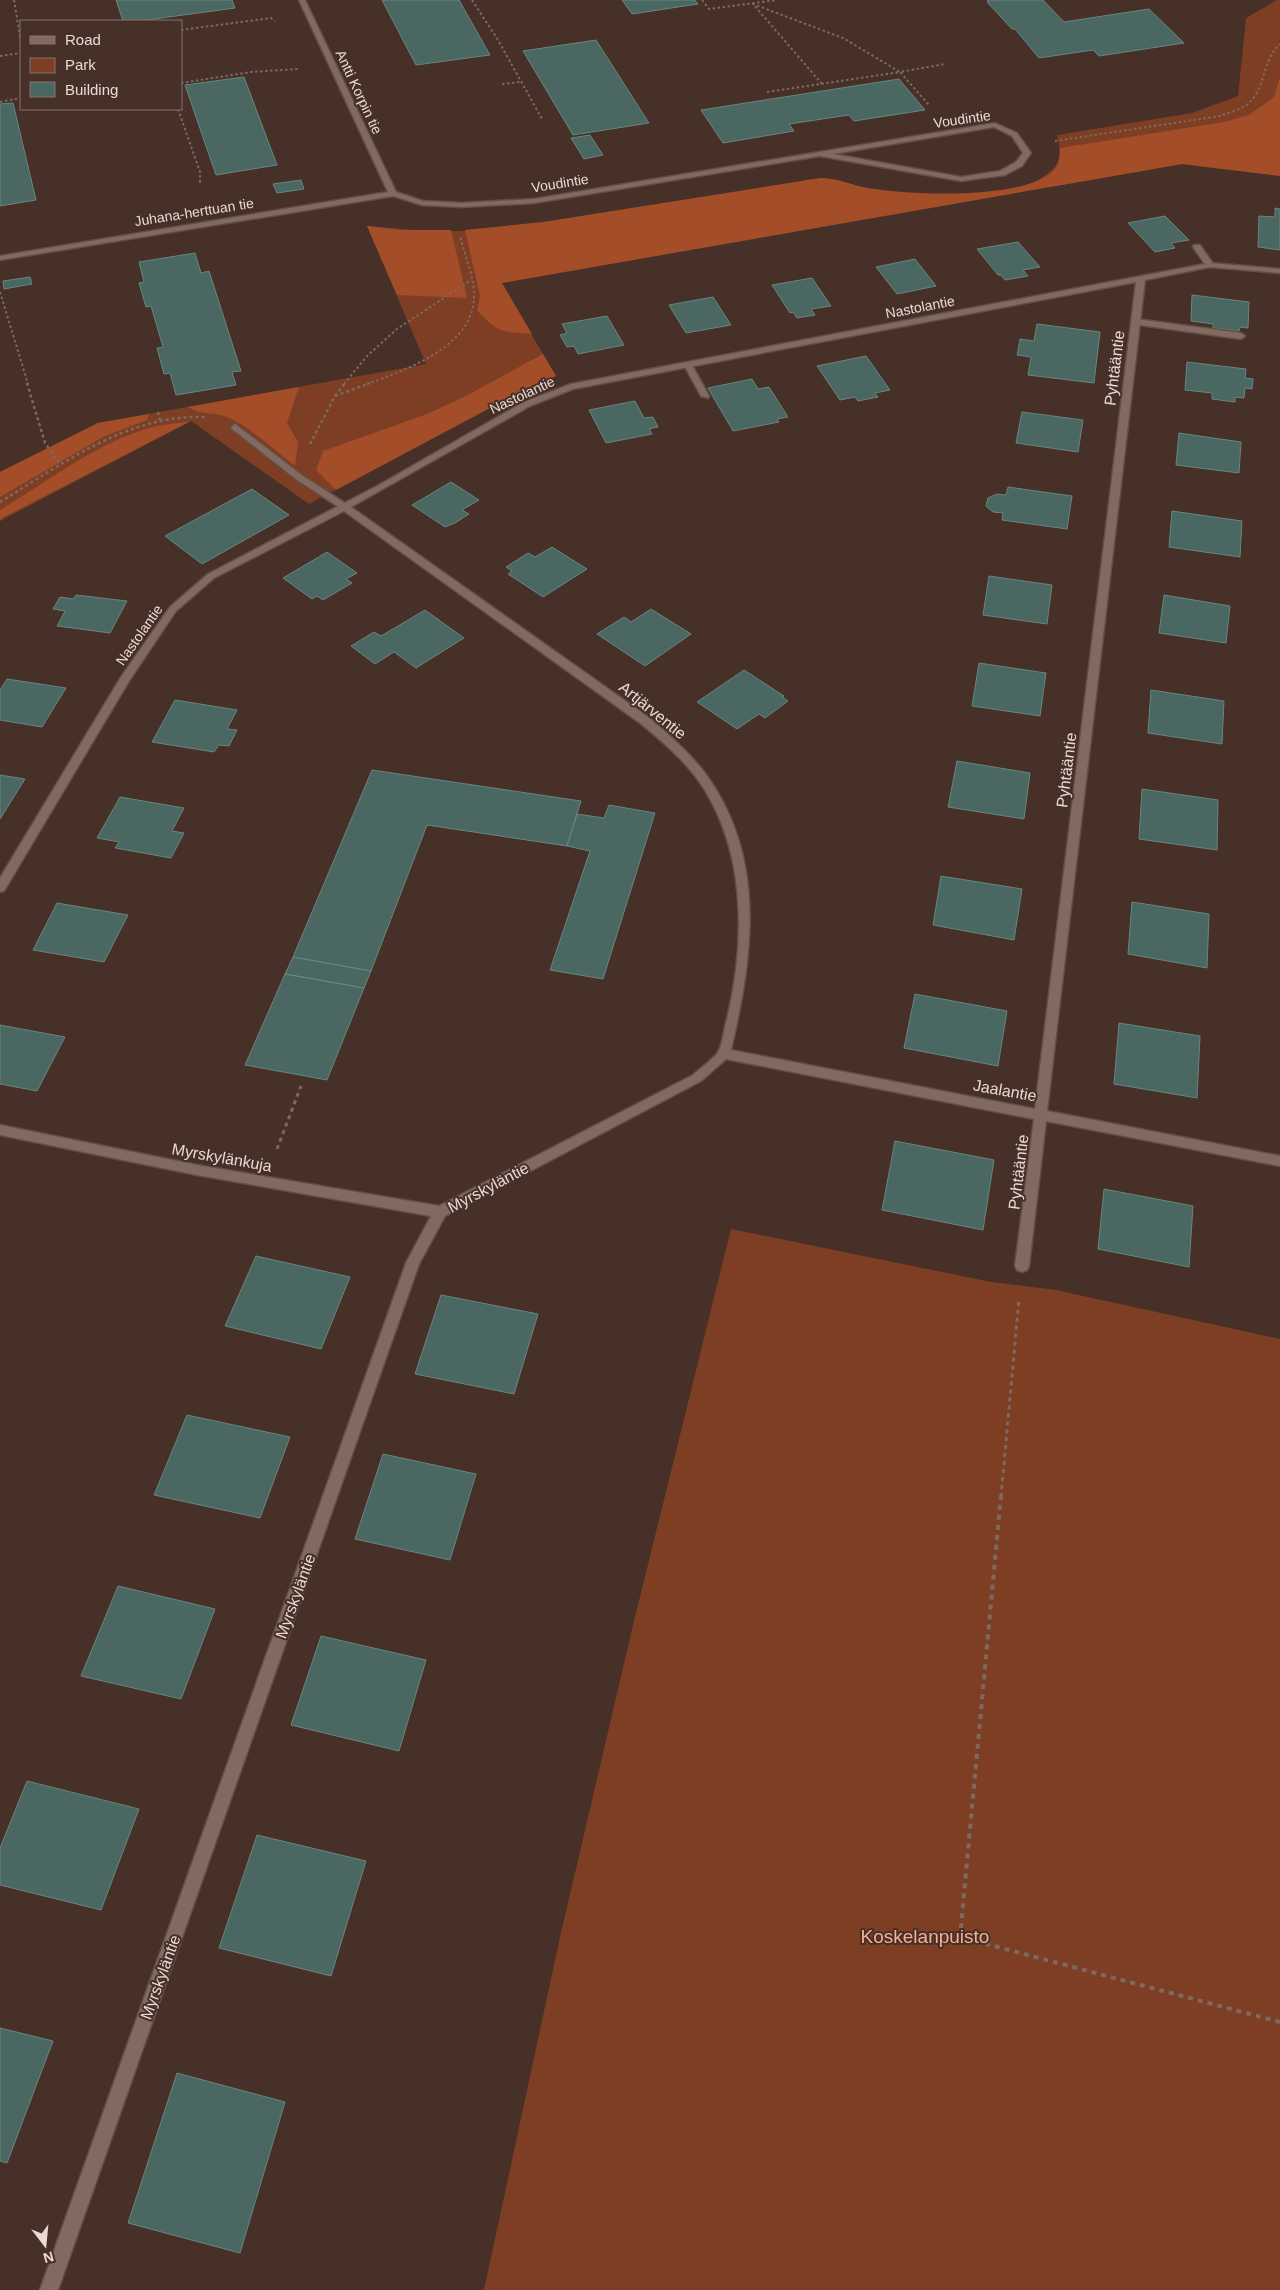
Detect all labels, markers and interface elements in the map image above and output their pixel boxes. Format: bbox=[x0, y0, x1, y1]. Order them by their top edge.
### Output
legend bbox=[20, 20, 182, 110]
text: Road bbox=[65, 31, 101, 48]
street label: Antti Korpin tie bbox=[333, 47, 386, 137]
text: Park bbox=[65, 56, 96, 73]
text: Building bbox=[65, 81, 118, 98]
street label: Voudintie bbox=[932, 107, 992, 131]
street label: Voudintie bbox=[530, 171, 590, 195]
street label: Juhana-herttuan tie bbox=[133, 195, 255, 229]
street label: Nastolantie bbox=[884, 292, 956, 322]
street label: Pyhtääntie bbox=[1101, 329, 1128, 407]
street label: Nastolantie bbox=[487, 373, 557, 417]
street label: Nastolantie bbox=[112, 602, 166, 668]
street label: Artjärventie bbox=[616, 678, 690, 743]
street label: Pyhtääntie bbox=[1053, 731, 1080, 809]
street label: Jaalantie bbox=[972, 1077, 1038, 1104]
street label: Pyhtääntie bbox=[1005, 1133, 1032, 1211]
street label: Myrskylänkuja bbox=[171, 1140, 273, 1175]
street label: Myrskyläntie bbox=[445, 1159, 532, 1216]
street label: Myrskyläntie bbox=[272, 1551, 319, 1641]
park label: Koskelanpuisto bbox=[861, 1926, 989, 1947]
street label: Myrskyläntie bbox=[137, 1932, 184, 2022]
north arrow bbox=[20, 2220, 70, 2270]
text: N bbox=[42, 2248, 56, 2267]

